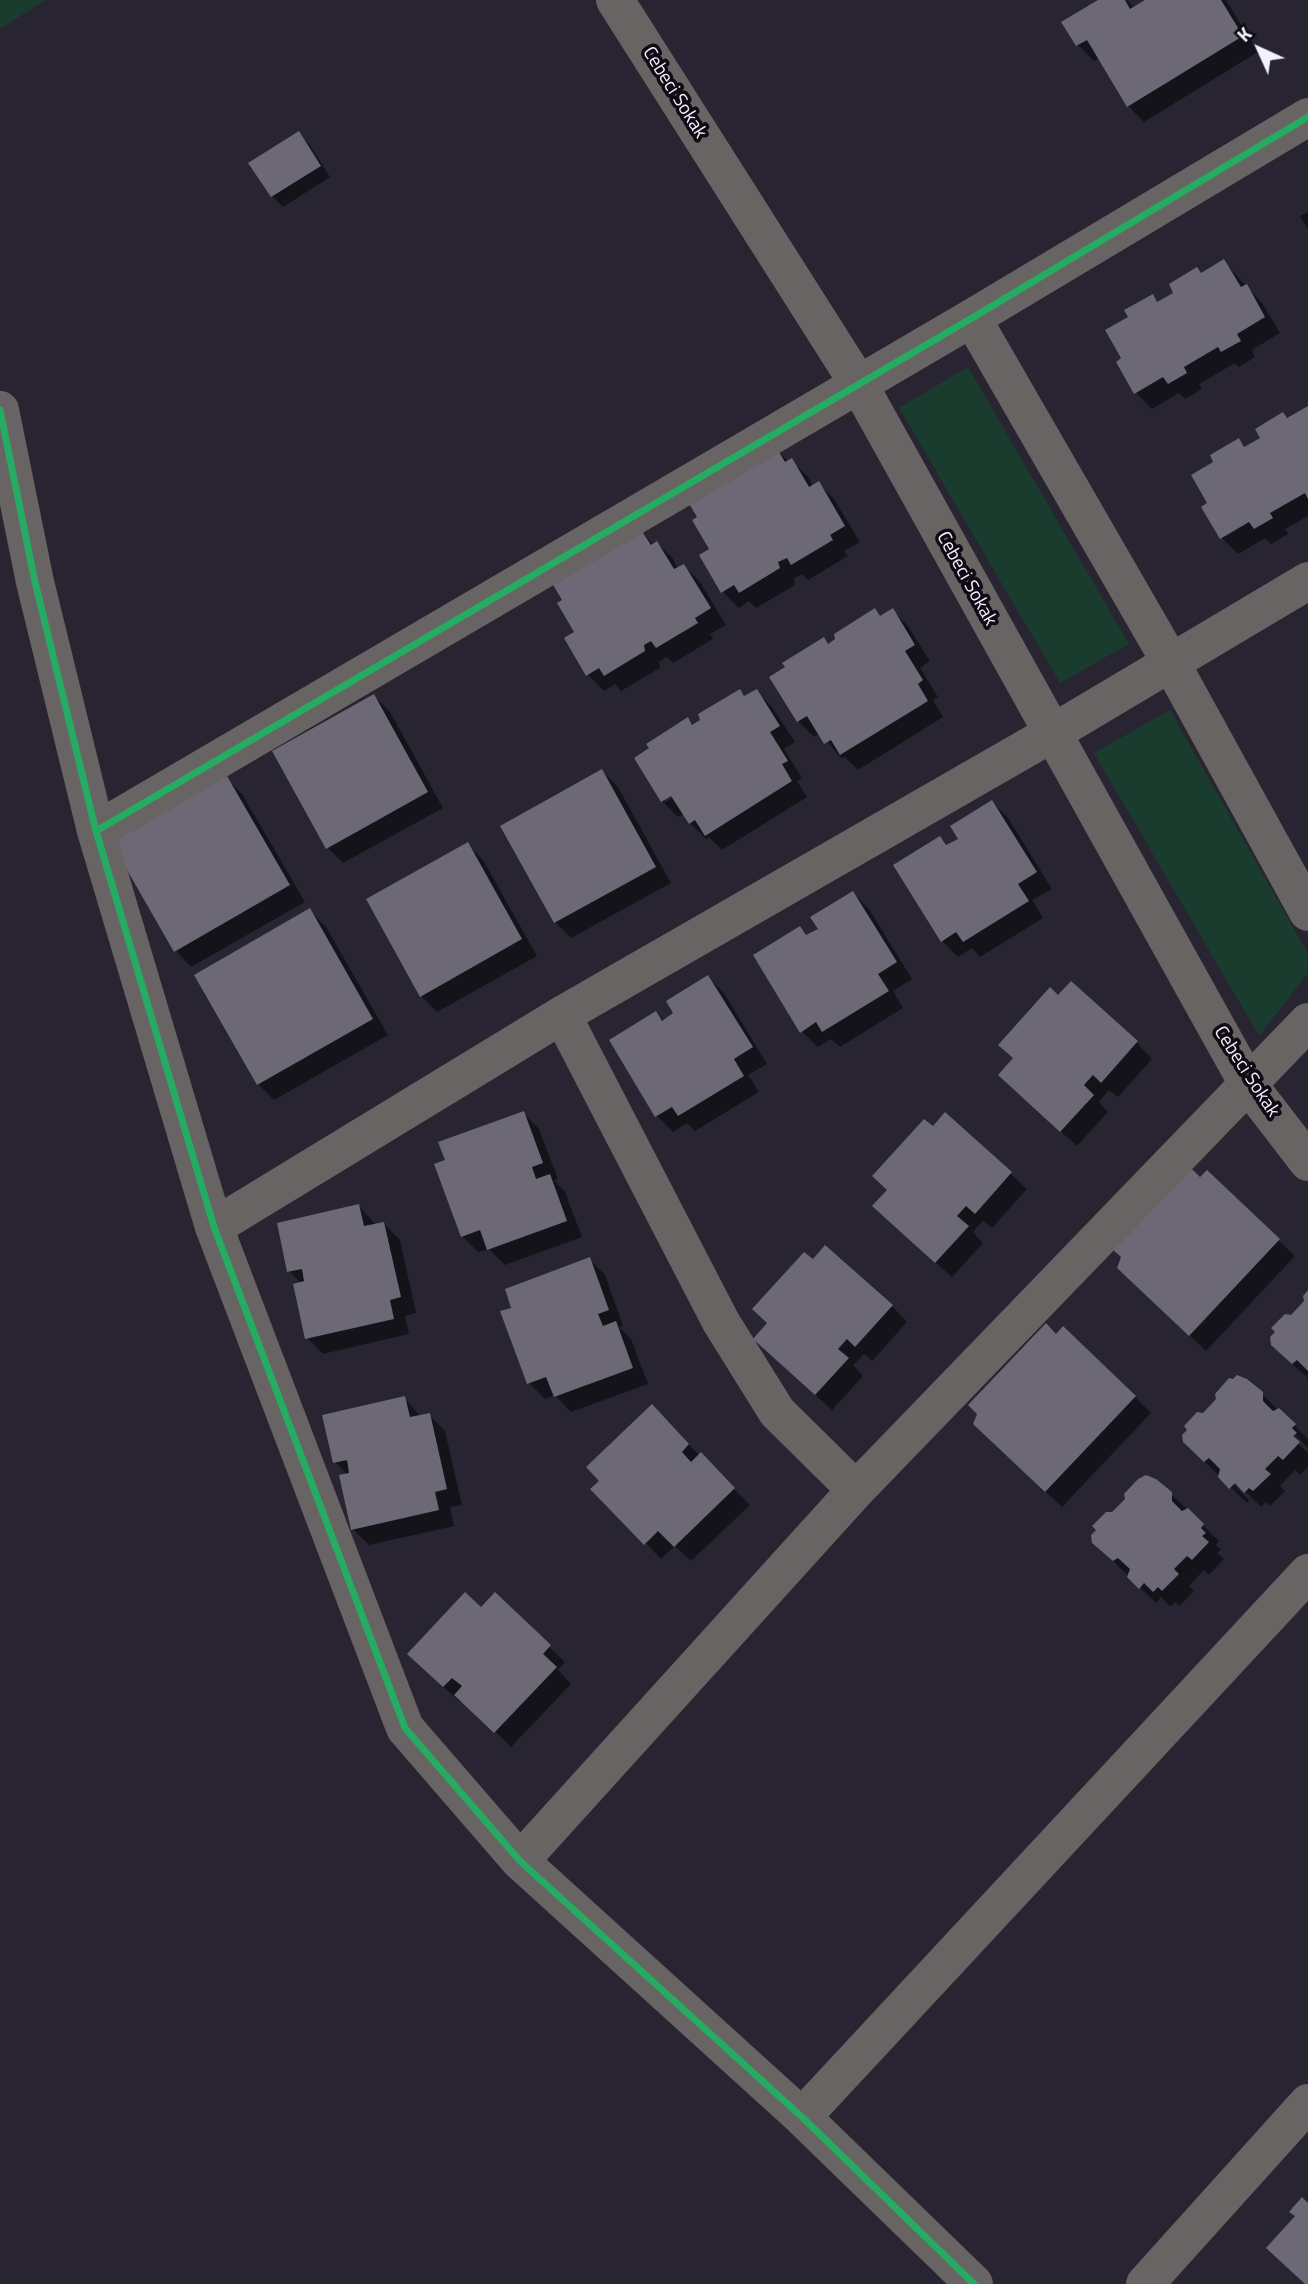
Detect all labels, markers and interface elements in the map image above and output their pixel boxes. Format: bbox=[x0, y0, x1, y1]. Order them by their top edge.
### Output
north arrow bbox=[1224, 14, 1294, 84]
text: K bbox=[1230, 20, 1258, 48]
street label: Cebeci Sokak bbox=[637, 43, 711, 143]
street label: Cebeci Sokak bbox=[931, 528, 1001, 630]
street label: Cebeci Sokak bbox=[1208, 1022, 1284, 1122]

